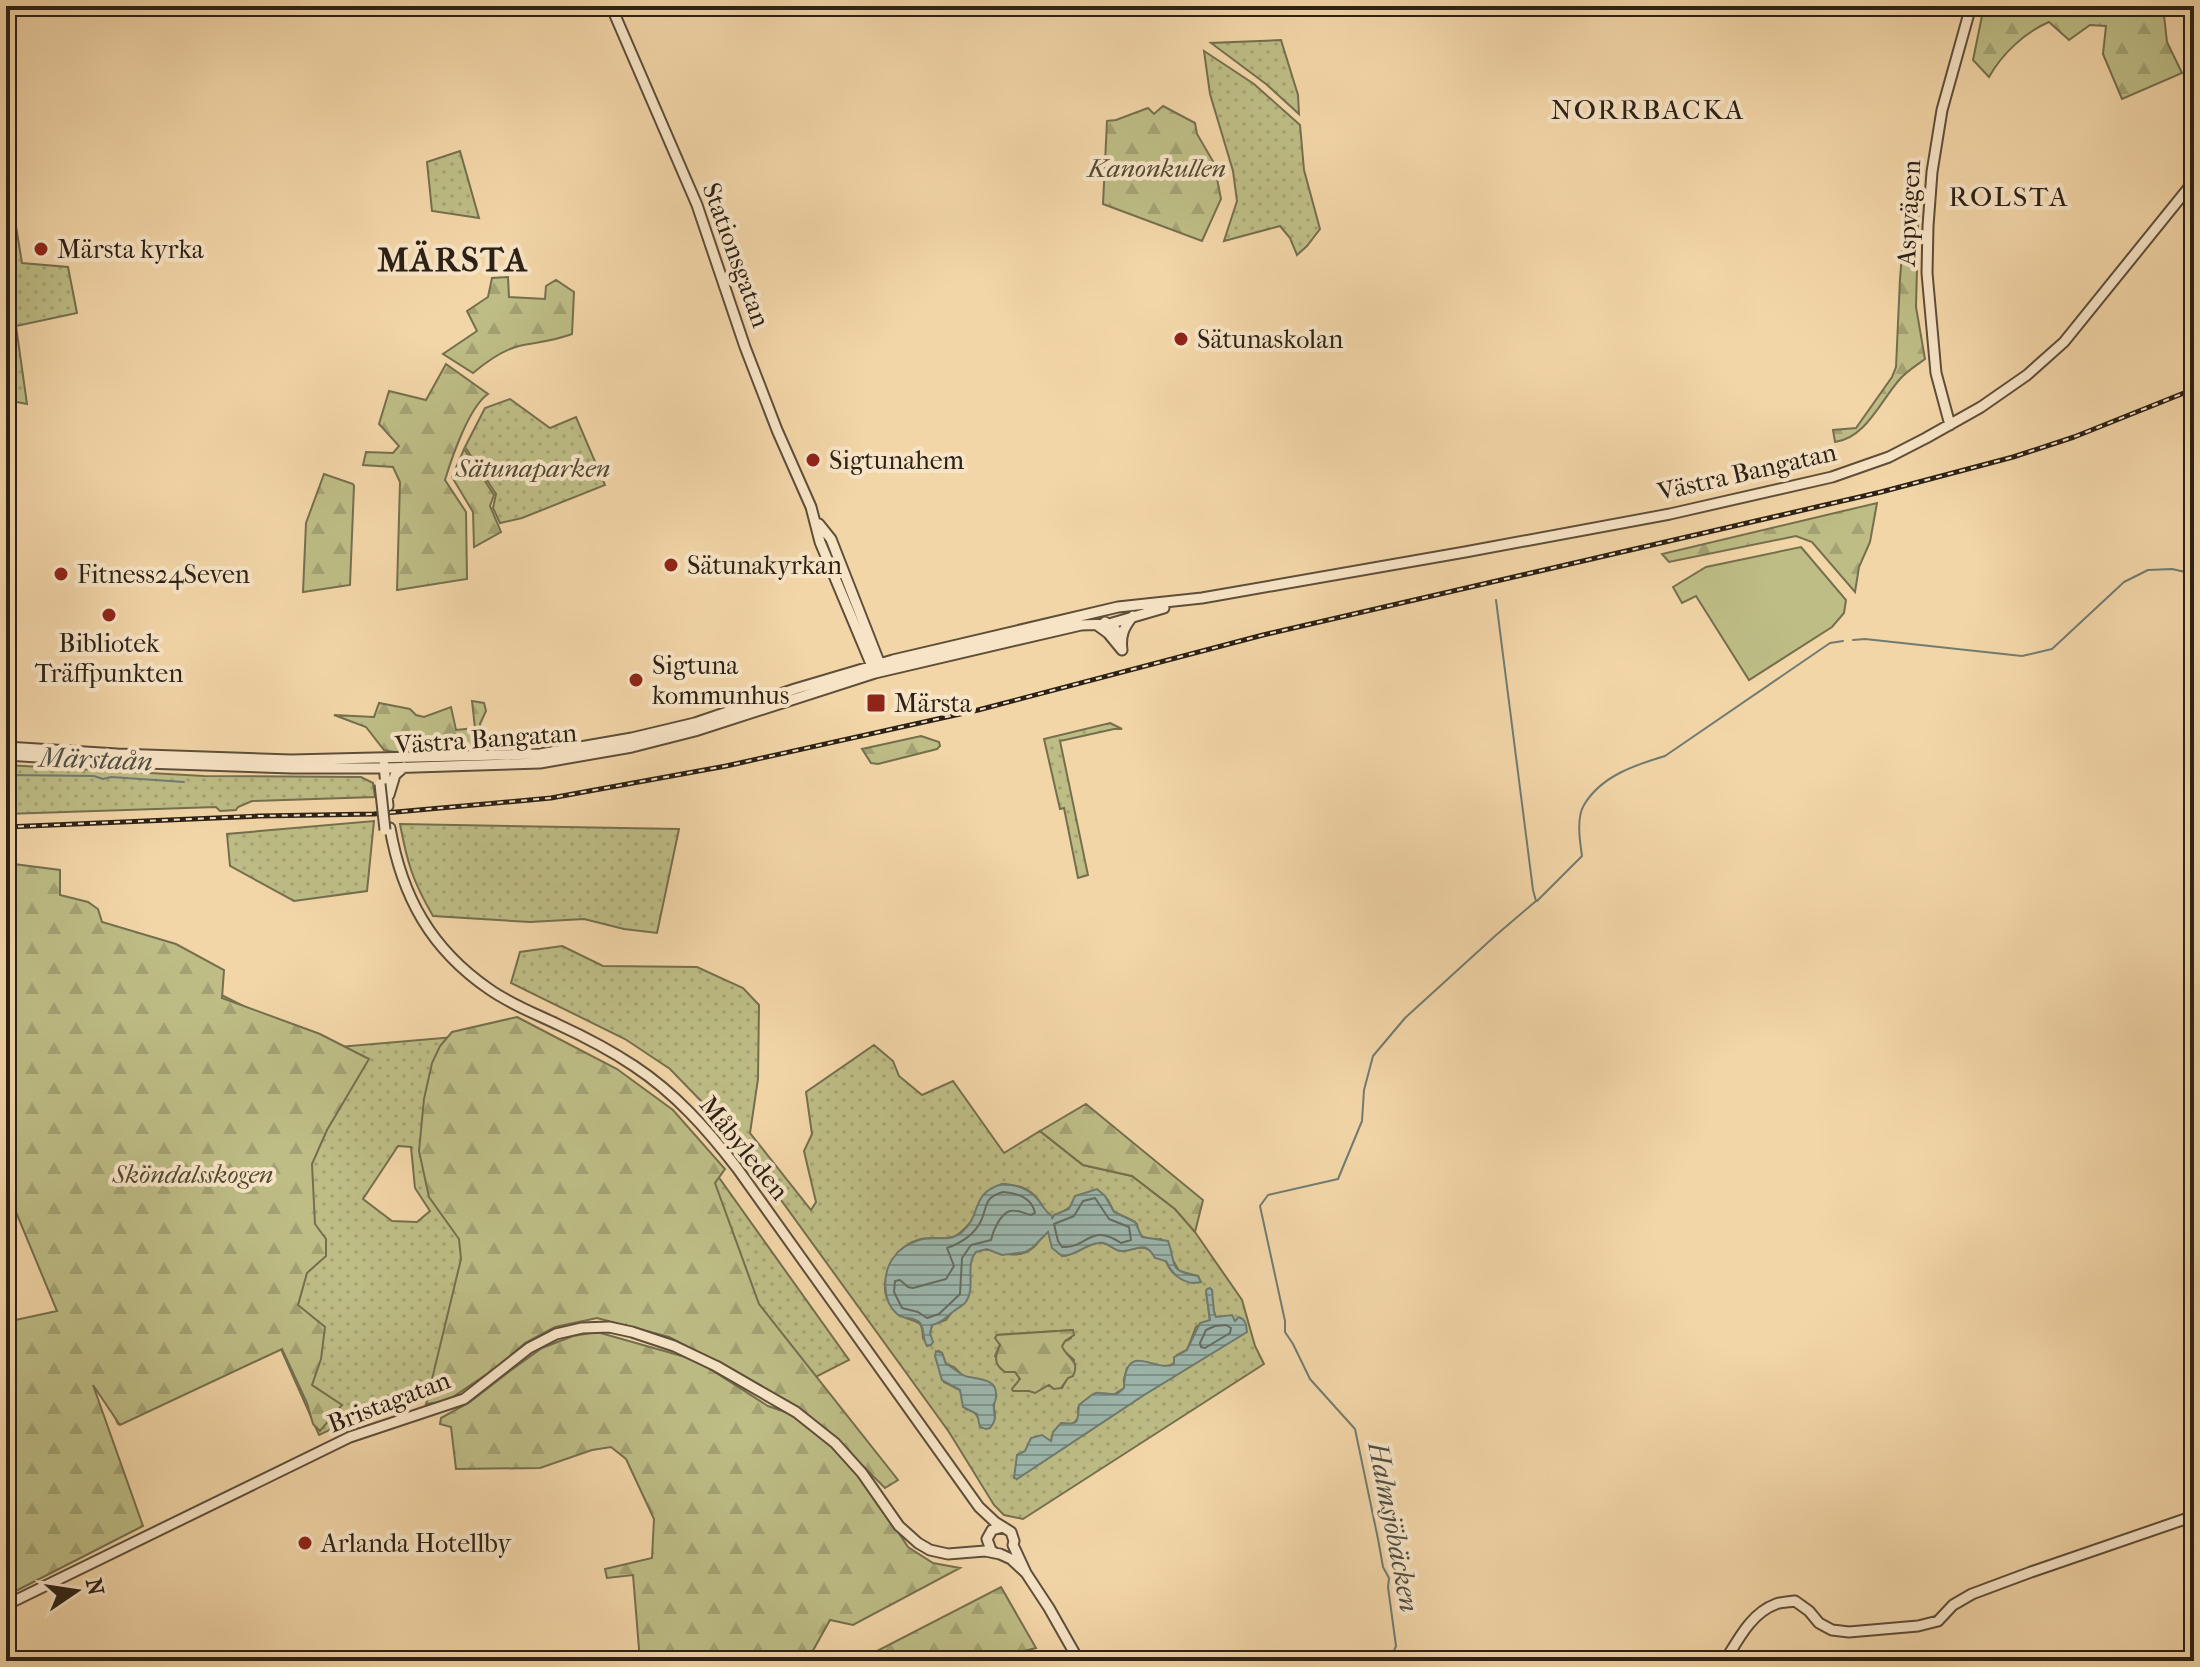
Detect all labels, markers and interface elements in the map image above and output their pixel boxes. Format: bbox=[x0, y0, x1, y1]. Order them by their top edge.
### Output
district label: NORRBACKA bbox=[1551, 93, 1745, 126]
park label: Kanonkullen bbox=[1086, 153, 1226, 184]
street label: Aspvägen bbox=[1891, 159, 1927, 268]
street label: Stationsgatan bbox=[696, 179, 776, 331]
district label: ROLSTA bbox=[1949, 180, 2069, 213]
place label: Märsta kyrka bbox=[57, 234, 205, 265]
marker: Märsta kyrka bbox=[32, 240, 50, 258]
district label: MÄRSTA bbox=[377, 240, 529, 280]
place label: Sätunaskolan bbox=[1197, 324, 1343, 355]
marker: Sätunaskolan bbox=[1172, 330, 1190, 348]
street label: Västra Bangatan bbox=[1654, 436, 1839, 508]
place label: Sigtunahem bbox=[829, 445, 965, 476]
marker: Sigtunahem bbox=[804, 451, 822, 469]
park label: Sätunaparken bbox=[455, 453, 610, 484]
place label: Sätunakyrkan bbox=[687, 550, 842, 581]
marker: Sätunakyrkan bbox=[662, 556, 680, 574]
place label: Fitness24Seven bbox=[77, 559, 250, 590]
marker: Fitness24Seven bbox=[52, 565, 70, 583]
marker: Bibliotek Träffpunkten bbox=[100, 606, 118, 624]
place label: Bibliotek Träffpunkten bbox=[35, 628, 183, 689]
place label: Sigtuna kommunhus bbox=[652, 650, 789, 711]
marker: Sigtuna kommunhus bbox=[627, 671, 645, 689]
place label: Märsta bbox=[894, 688, 973, 719]
marker: Märsta bbox=[865, 692, 887, 714]
street label: Västra Bangatan bbox=[393, 717, 578, 761]
water label: Märstaån bbox=[37, 740, 153, 777]
street label: Måbyleden bbox=[693, 1090, 795, 1206]
park label: Sköndalsskogen bbox=[112, 1159, 273, 1190]
street label: Bristagatan bbox=[323, 1364, 455, 1440]
water label: Halmsjöbäcken bbox=[1361, 1438, 1427, 1615]
place label: Arlanda Hotellby bbox=[320, 1528, 512, 1559]
marker: Arlanda Hotellby bbox=[296, 1534, 314, 1552]
north arrow bbox=[36, 1551, 116, 1631]
text: N bbox=[80, 1576, 109, 1598]

